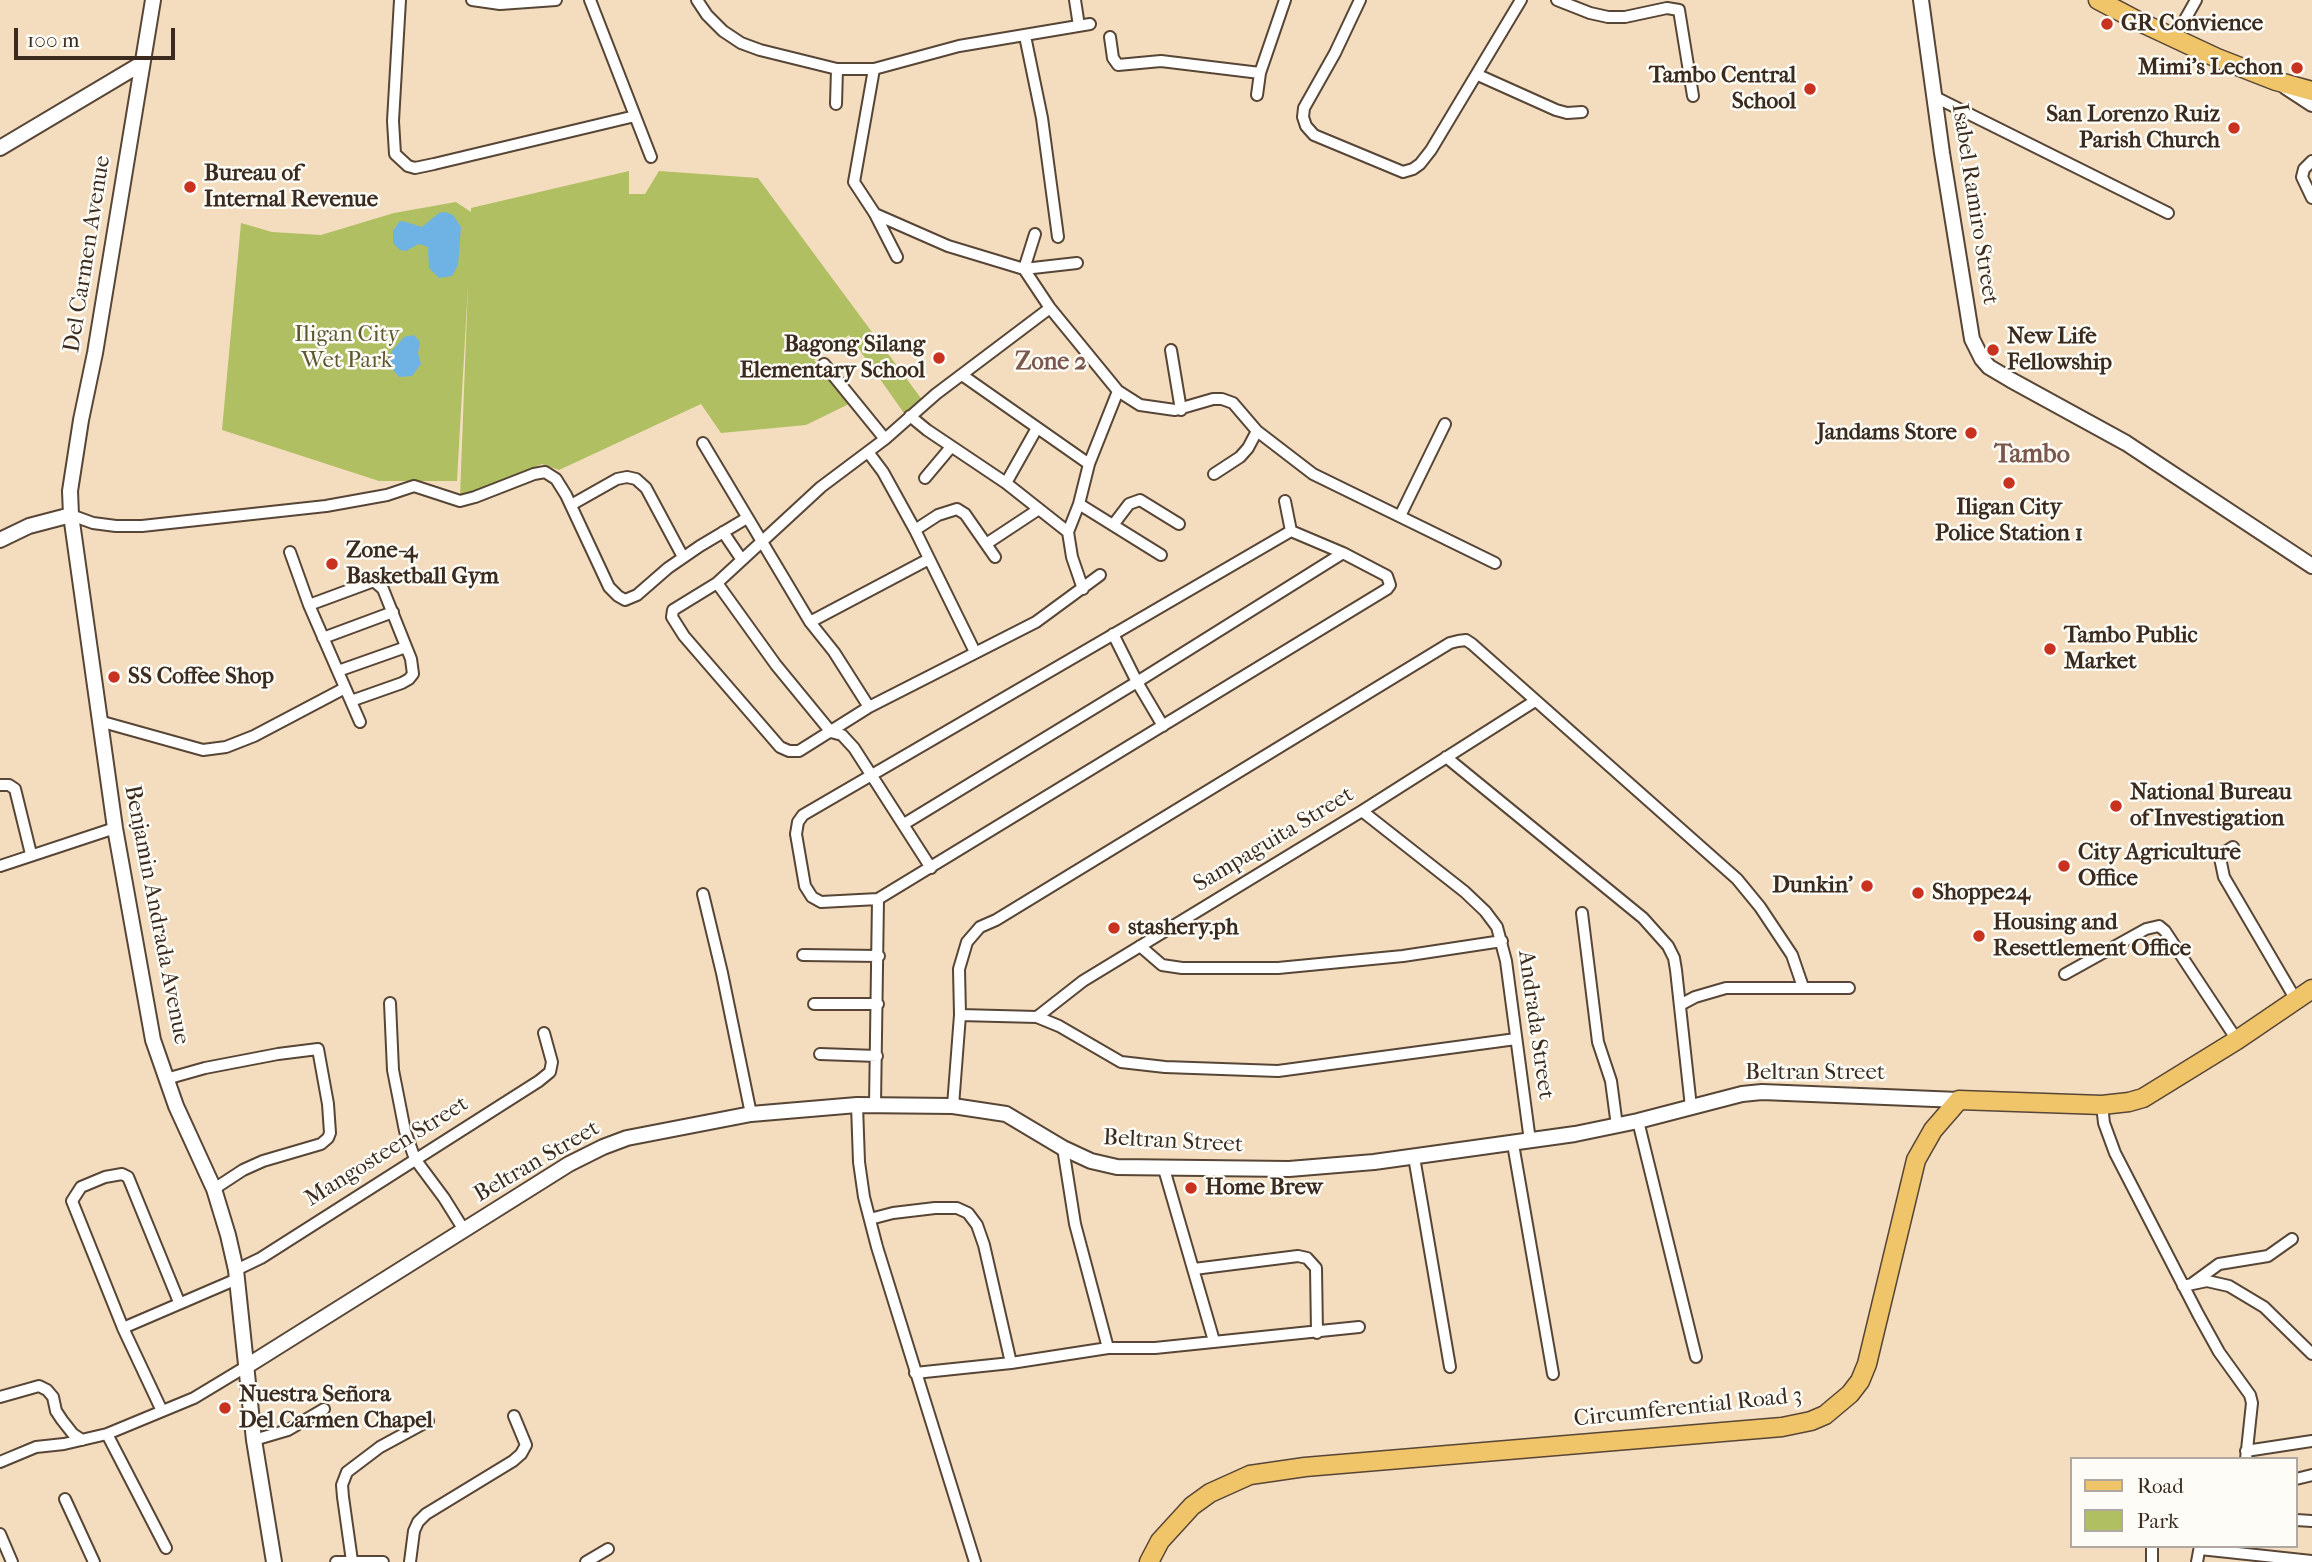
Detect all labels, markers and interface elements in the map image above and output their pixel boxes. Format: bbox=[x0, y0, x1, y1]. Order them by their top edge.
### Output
place label: GR Convience bbox=[2121, 10, 2263, 38]
scale bar bbox=[18, 14, 178, 58]
marker: GR Convience bbox=[2099, 16, 2115, 32]
text: 100 m bbox=[27, 28, 80, 52]
place label: Mimi's Lechon bbox=[2138, 54, 2283, 82]
marker: Mimi's Lechon bbox=[2289, 60, 2305, 76]
place label: Tambo Central School bbox=[1649, 62, 1796, 116]
marker: Tambo Central School bbox=[1802, 81, 1818, 97]
street label: Isabel Ramiro Street bbox=[1944, 101, 2004, 307]
place label: San Lorenzo Ruiz Parish Church bbox=[2046, 101, 2220, 155]
marker: San Lorenzo Ruiz Parish Church bbox=[2226, 120, 2242, 136]
street label: Del Carmen Avenue bbox=[59, 154, 117, 354]
place label: Bureau of Internal Revenue bbox=[204, 160, 378, 214]
marker: Bureau of Internal Revenue bbox=[182, 179, 198, 195]
park label: Iligan City Wet Park bbox=[294, 321, 400, 375]
place label: New Life Fellowship bbox=[2007, 323, 2112, 377]
place label: Bagong Silang Elementary School bbox=[740, 331, 925, 385]
marker: New Life Fellowship bbox=[1985, 342, 2001, 358]
district label: Zone 2 bbox=[1015, 349, 1087, 377]
marker: Bagong Silang Elementary School bbox=[931, 350, 947, 366]
place label: Jandams Store bbox=[1817, 419, 1957, 447]
marker: Jandams Store bbox=[1963, 425, 1979, 441]
district label: Tambo bbox=[1994, 440, 2070, 472]
marker: Iligan City Police Station 1 bbox=[2001, 475, 2017, 491]
place label: Iligan City Police Station 1 bbox=[1935, 494, 2083, 548]
place label: Zone-4 Basketball Gym bbox=[346, 537, 499, 591]
marker: Zone-4 Basketball Gym bbox=[324, 556, 340, 572]
place label: Tambo Public Market bbox=[2064, 622, 2198, 676]
marker: Tambo Public Market bbox=[2042, 641, 2058, 657]
place label: SS Coffee Shop bbox=[128, 663, 274, 691]
marker: SS Coffee Shop bbox=[106, 669, 122, 685]
place label: National Bureau of Investigation bbox=[2130, 779, 2292, 833]
street label: Sampaguita Street bbox=[1189, 781, 1359, 899]
street label: Benjamin Andrada Avenue bbox=[117, 783, 195, 1047]
marker: National Bureau of Investigation bbox=[2108, 798, 2124, 814]
place label: City Agriculture Office bbox=[2078, 839, 2241, 893]
marker: City Agriculture Office bbox=[2056, 858, 2072, 874]
place label: Dunkin' bbox=[1772, 872, 1853, 900]
marker: Dunkin' bbox=[1859, 878, 1875, 894]
place label: Shoppe24 bbox=[1932, 879, 2030, 907]
marker: Shoppe24 bbox=[1910, 885, 1926, 901]
place label: Housing and Resettlement Office bbox=[1993, 909, 2191, 963]
place label: stashery.ph bbox=[1128, 914, 1239, 942]
marker: stashery.ph bbox=[1106, 920, 1122, 936]
marker: Housing and Resettlement Office bbox=[1971, 928, 1987, 944]
street label: Andrada Street bbox=[1511, 949, 1559, 1101]
street label: Beltran Street bbox=[1745, 1059, 1885, 1087]
street label: Mangosteen Street bbox=[300, 1091, 474, 1213]
street label: Beltran Street bbox=[469, 1115, 605, 1209]
street label: Beltran Street bbox=[1102, 1125, 1244, 1159]
place label: Home Brew bbox=[1205, 1174, 1323, 1202]
marker: Home Brew bbox=[1183, 1180, 1199, 1196]
place label: Nuestra Señora Del Carmen Chapel bbox=[239, 1381, 433, 1435]
street label: Circumferential Road 3 bbox=[1572, 1382, 1804, 1434]
marker: Nuestra Señora Del Carmen Chapel bbox=[217, 1400, 233, 1416]
legend bbox=[2070, 1457, 2298, 1548]
text: Road bbox=[2137, 1474, 2184, 1498]
text: Park bbox=[2137, 1509, 2179, 1533]

